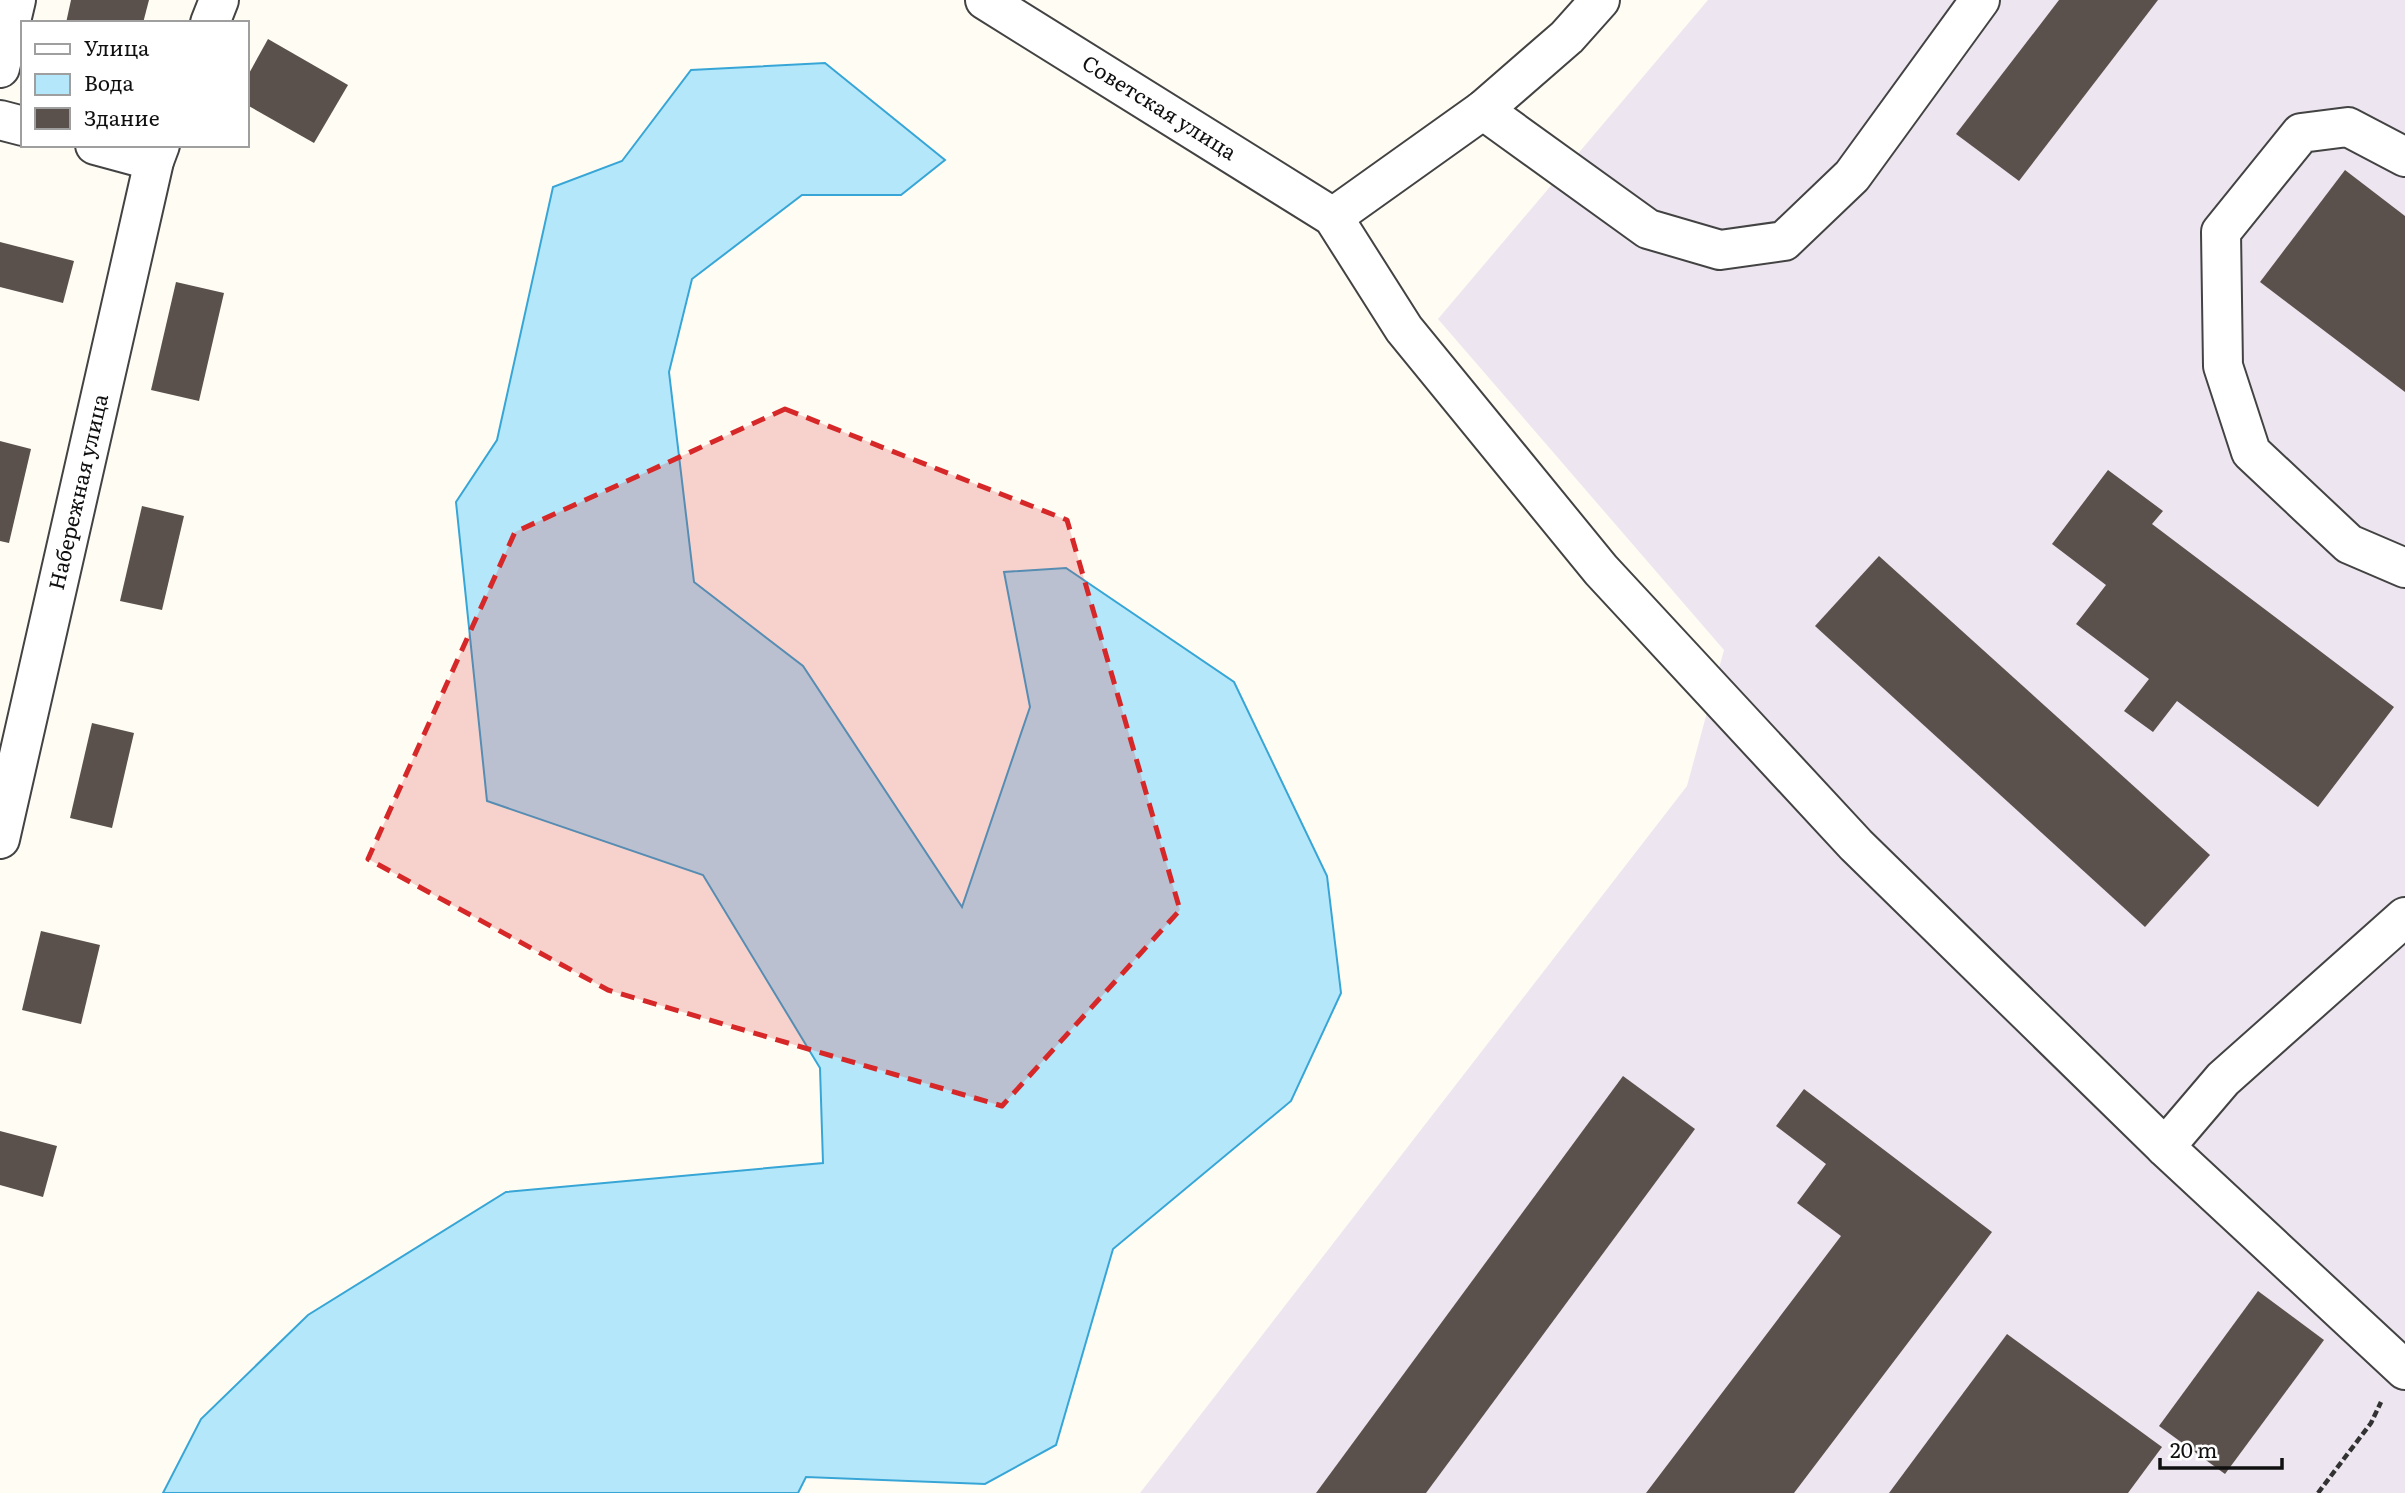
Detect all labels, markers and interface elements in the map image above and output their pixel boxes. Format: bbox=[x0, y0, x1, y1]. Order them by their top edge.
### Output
legend bbox=[21, 21, 248, 147]
text: Улица bbox=[84, 31, 150, 62]
street label: Советская улица bbox=[1077, 46, 1244, 166]
text: Вода bbox=[84, 66, 135, 97]
text: Здание bbox=[84, 101, 160, 132]
street label: Набережная улица bbox=[39, 390, 114, 593]
scale bar bbox=[2160, 1426, 2282, 1470]
text: 20 m bbox=[2170, 1433, 2217, 1464]

